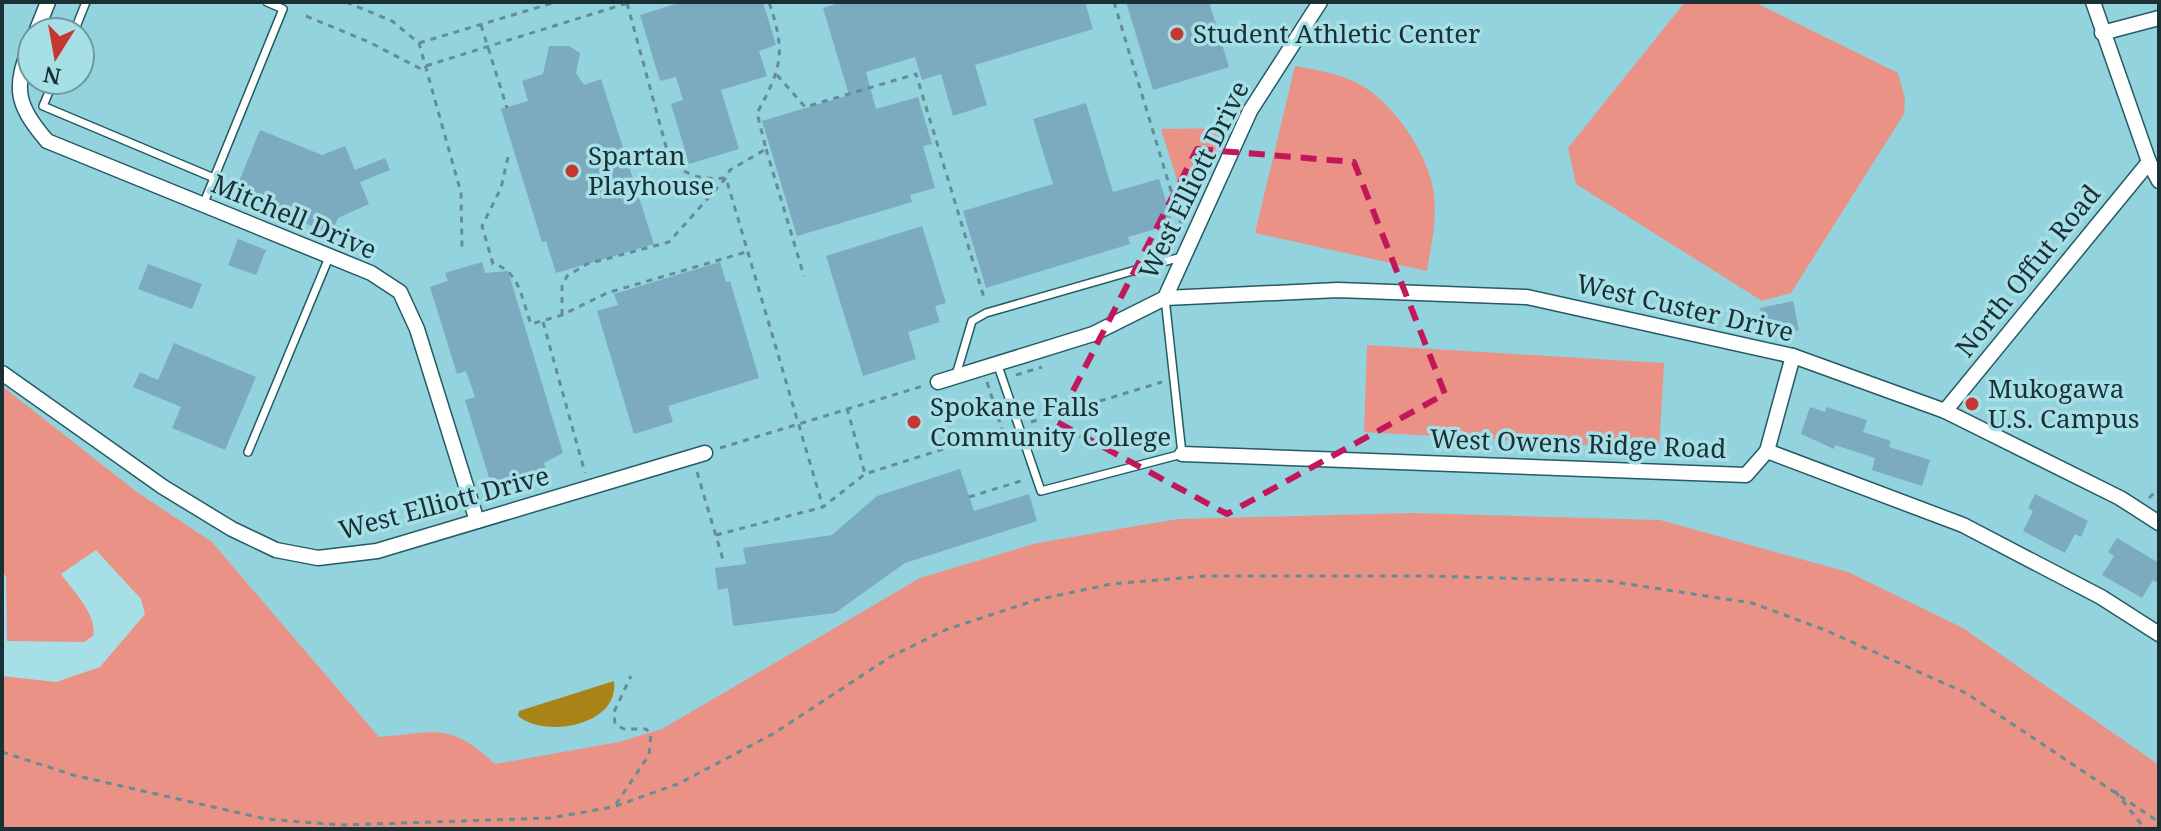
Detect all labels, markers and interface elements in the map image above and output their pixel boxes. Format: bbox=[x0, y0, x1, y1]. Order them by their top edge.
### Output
place label: Student Athletic Center bbox=[1193, 15, 1480, 51]
north arrow bbox=[16, 16, 96, 96]
marker: Student Athletic Center bbox=[1168, 25, 1186, 43]
text: N bbox=[41, 60, 63, 93]
street label: West Elliott Drive bbox=[1130, 74, 1257, 285]
place label: Spartan Playhouse bbox=[588, 137, 714, 203]
marker: Spartan Playhouse bbox=[563, 162, 581, 180]
street label: Mitchell Drive bbox=[206, 165, 383, 267]
street label: North Offut Road bbox=[1946, 177, 2108, 364]
street label: West Custer Drive bbox=[1573, 265, 1797, 350]
place label: Mukogawa U.S. Campus bbox=[1988, 370, 2139, 436]
place label: Spokane Falls Community College bbox=[930, 388, 1171, 454]
marker: Mukogawa U.S. Campus bbox=[1963, 395, 1981, 413]
marker: Spokane Falls Community College bbox=[905, 413, 923, 431]
street label: West Owens Ridge Road bbox=[1429, 420, 1727, 466]
street label: West Elliott Drive bbox=[335, 457, 553, 547]

